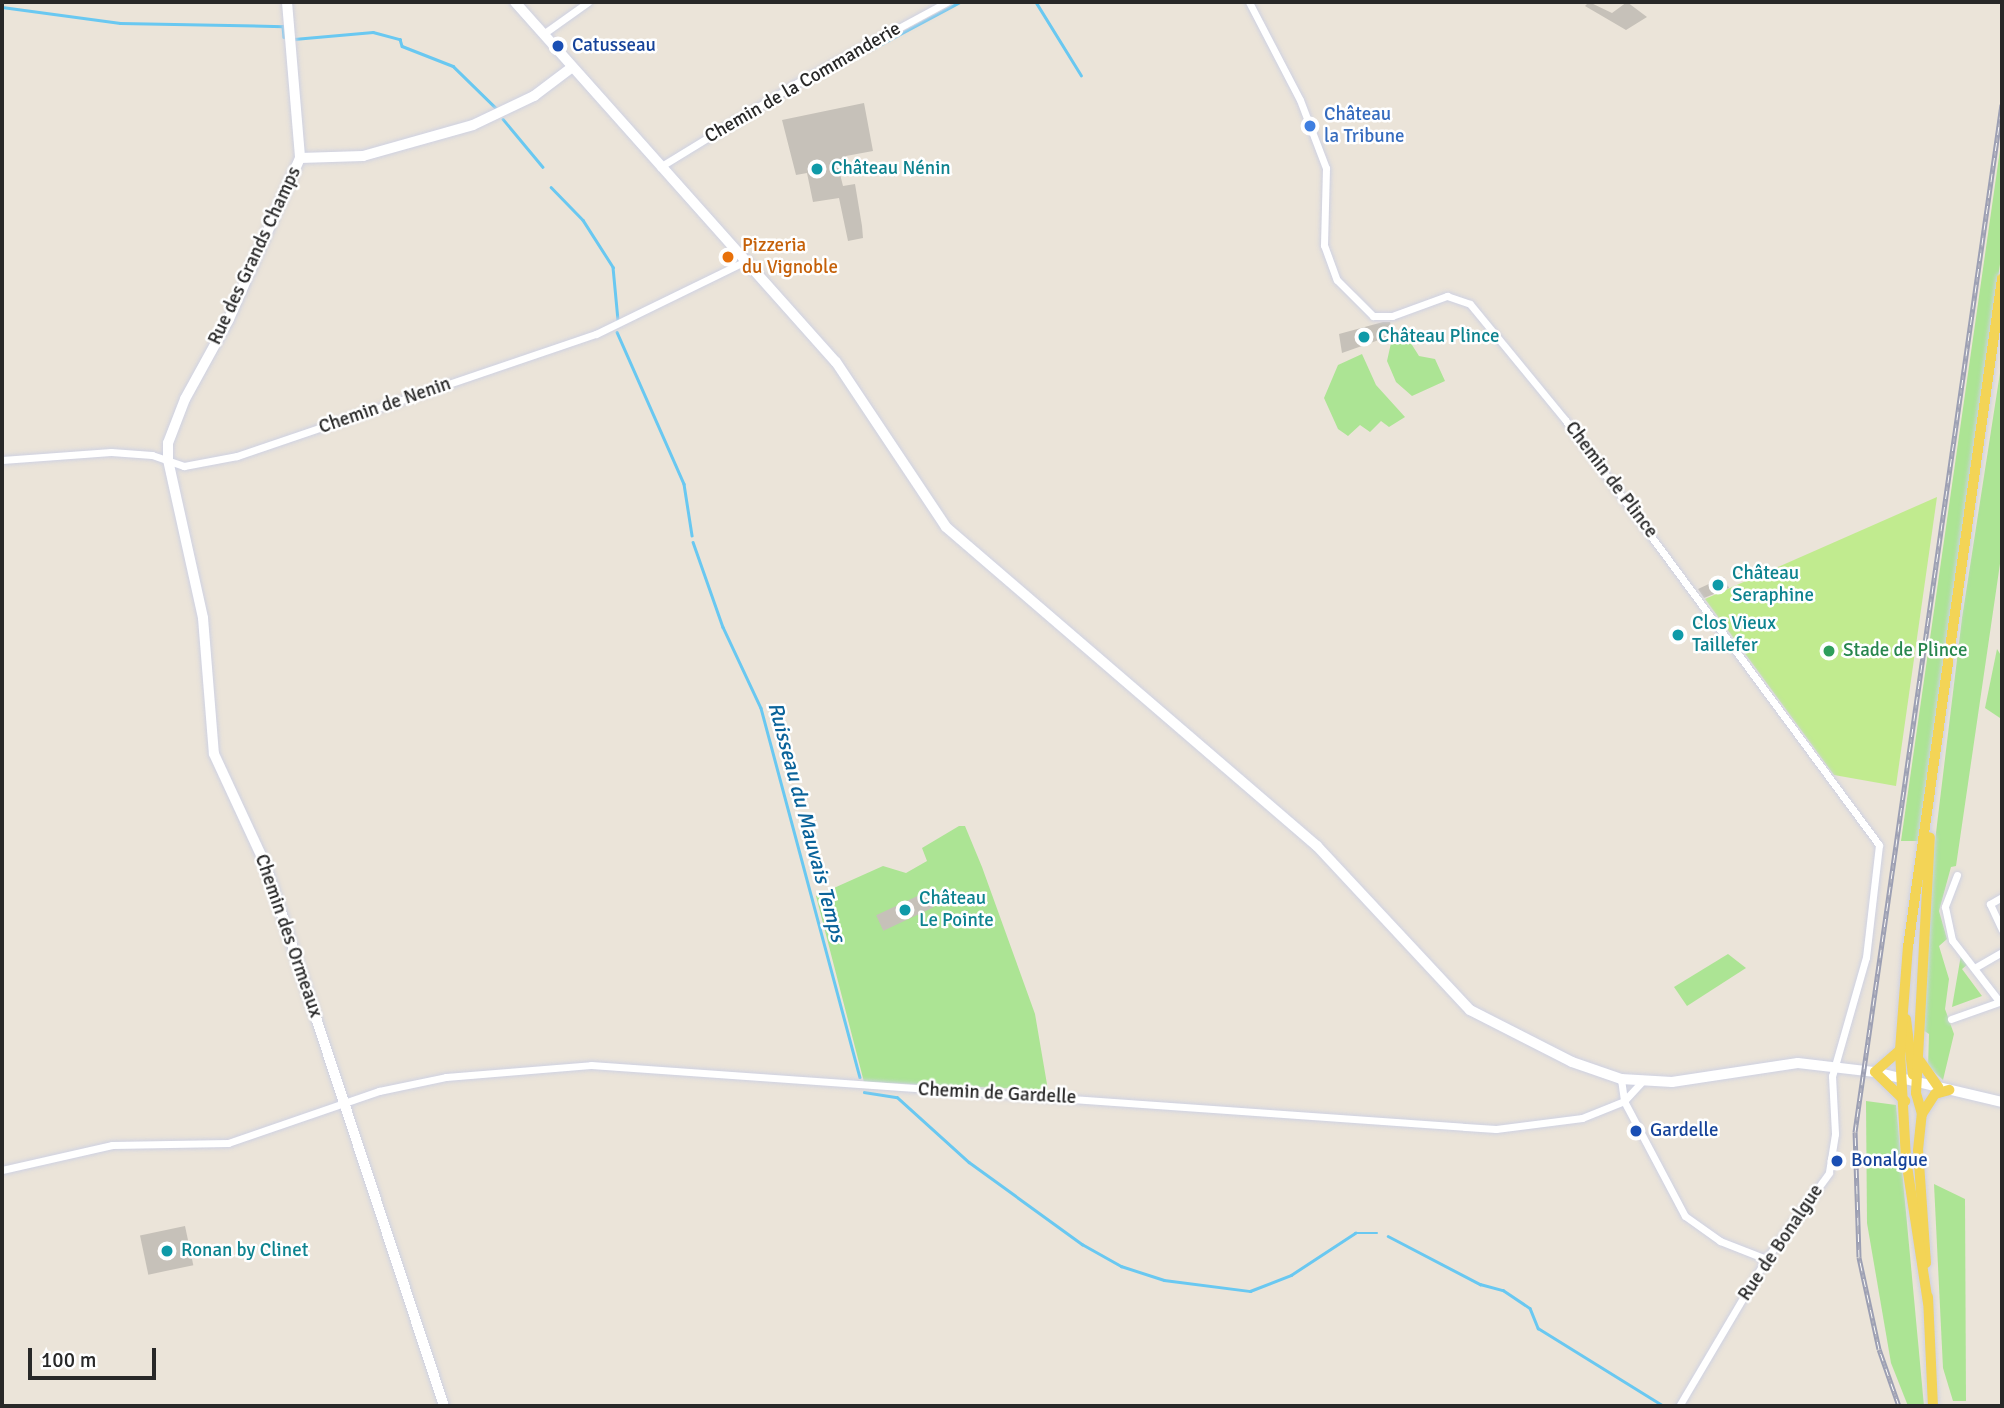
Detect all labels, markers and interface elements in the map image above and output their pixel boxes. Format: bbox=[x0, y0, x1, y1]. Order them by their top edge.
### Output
street label: Chemin de la Commanderie bbox=[701, 18, 905, 148]
place label: Catusseau bbox=[572, 35, 656, 57]
marker: Catusseau bbox=[550, 38, 566, 54]
place label: Château la Tribune bbox=[1324, 104, 1405, 148]
marker: Château la Tribune bbox=[1302, 118, 1318, 134]
place label: Château Nénin bbox=[831, 158, 951, 180]
marker: Château Nénin bbox=[809, 161, 825, 177]
street label: Rue des Grands Champs bbox=[204, 163, 306, 349]
place label: Pizzeria du Vignoble bbox=[742, 235, 838, 279]
marker: Pizzeria du Vignoble bbox=[720, 249, 736, 265]
place label: Château Plince bbox=[1378, 326, 1500, 348]
marker: Château Plince bbox=[1356, 329, 1372, 345]
street label: Chemin de Nenin bbox=[316, 373, 454, 439]
street label: Chemin de Plince bbox=[1560, 417, 1662, 543]
place label: Château Seraphine bbox=[1732, 563, 1814, 607]
marker: Château Seraphine bbox=[1710, 577, 1726, 593]
place label: Clos Vieux Taillefer bbox=[1692, 613, 1776, 657]
marker: Clos Vieux Taillefer bbox=[1670, 627, 1686, 643]
place label: Stade de Plince bbox=[1843, 640, 1967, 662]
marker: Stade de Plince bbox=[1821, 643, 1837, 659]
water label: Ruisseau du Mauvais Temps bbox=[763, 699, 851, 945]
street label: Chemin des Ormeaux bbox=[249, 851, 327, 1021]
place label: Château Le Pointe bbox=[919, 888, 994, 932]
marker: Château Le Pointe bbox=[897, 902, 913, 918]
street label: Chemin de Gardelle bbox=[917, 1078, 1077, 1110]
place label: Gardelle bbox=[1650, 1120, 1719, 1142]
marker: Gardelle bbox=[1628, 1123, 1644, 1139]
place label: Bonalgue bbox=[1851, 1150, 1928, 1172]
marker: Bonalgue bbox=[1829, 1153, 1845, 1169]
street label: Rue de Bonalgue bbox=[1734, 1180, 1828, 1306]
place label: Ronan by Clinet bbox=[181, 1240, 308, 1262]
marker: Ronan by Clinet bbox=[159, 1243, 175, 1259]
scale bar bbox=[32, 1334, 159, 1378]
text: 100 m bbox=[41, 1347, 96, 1373]

